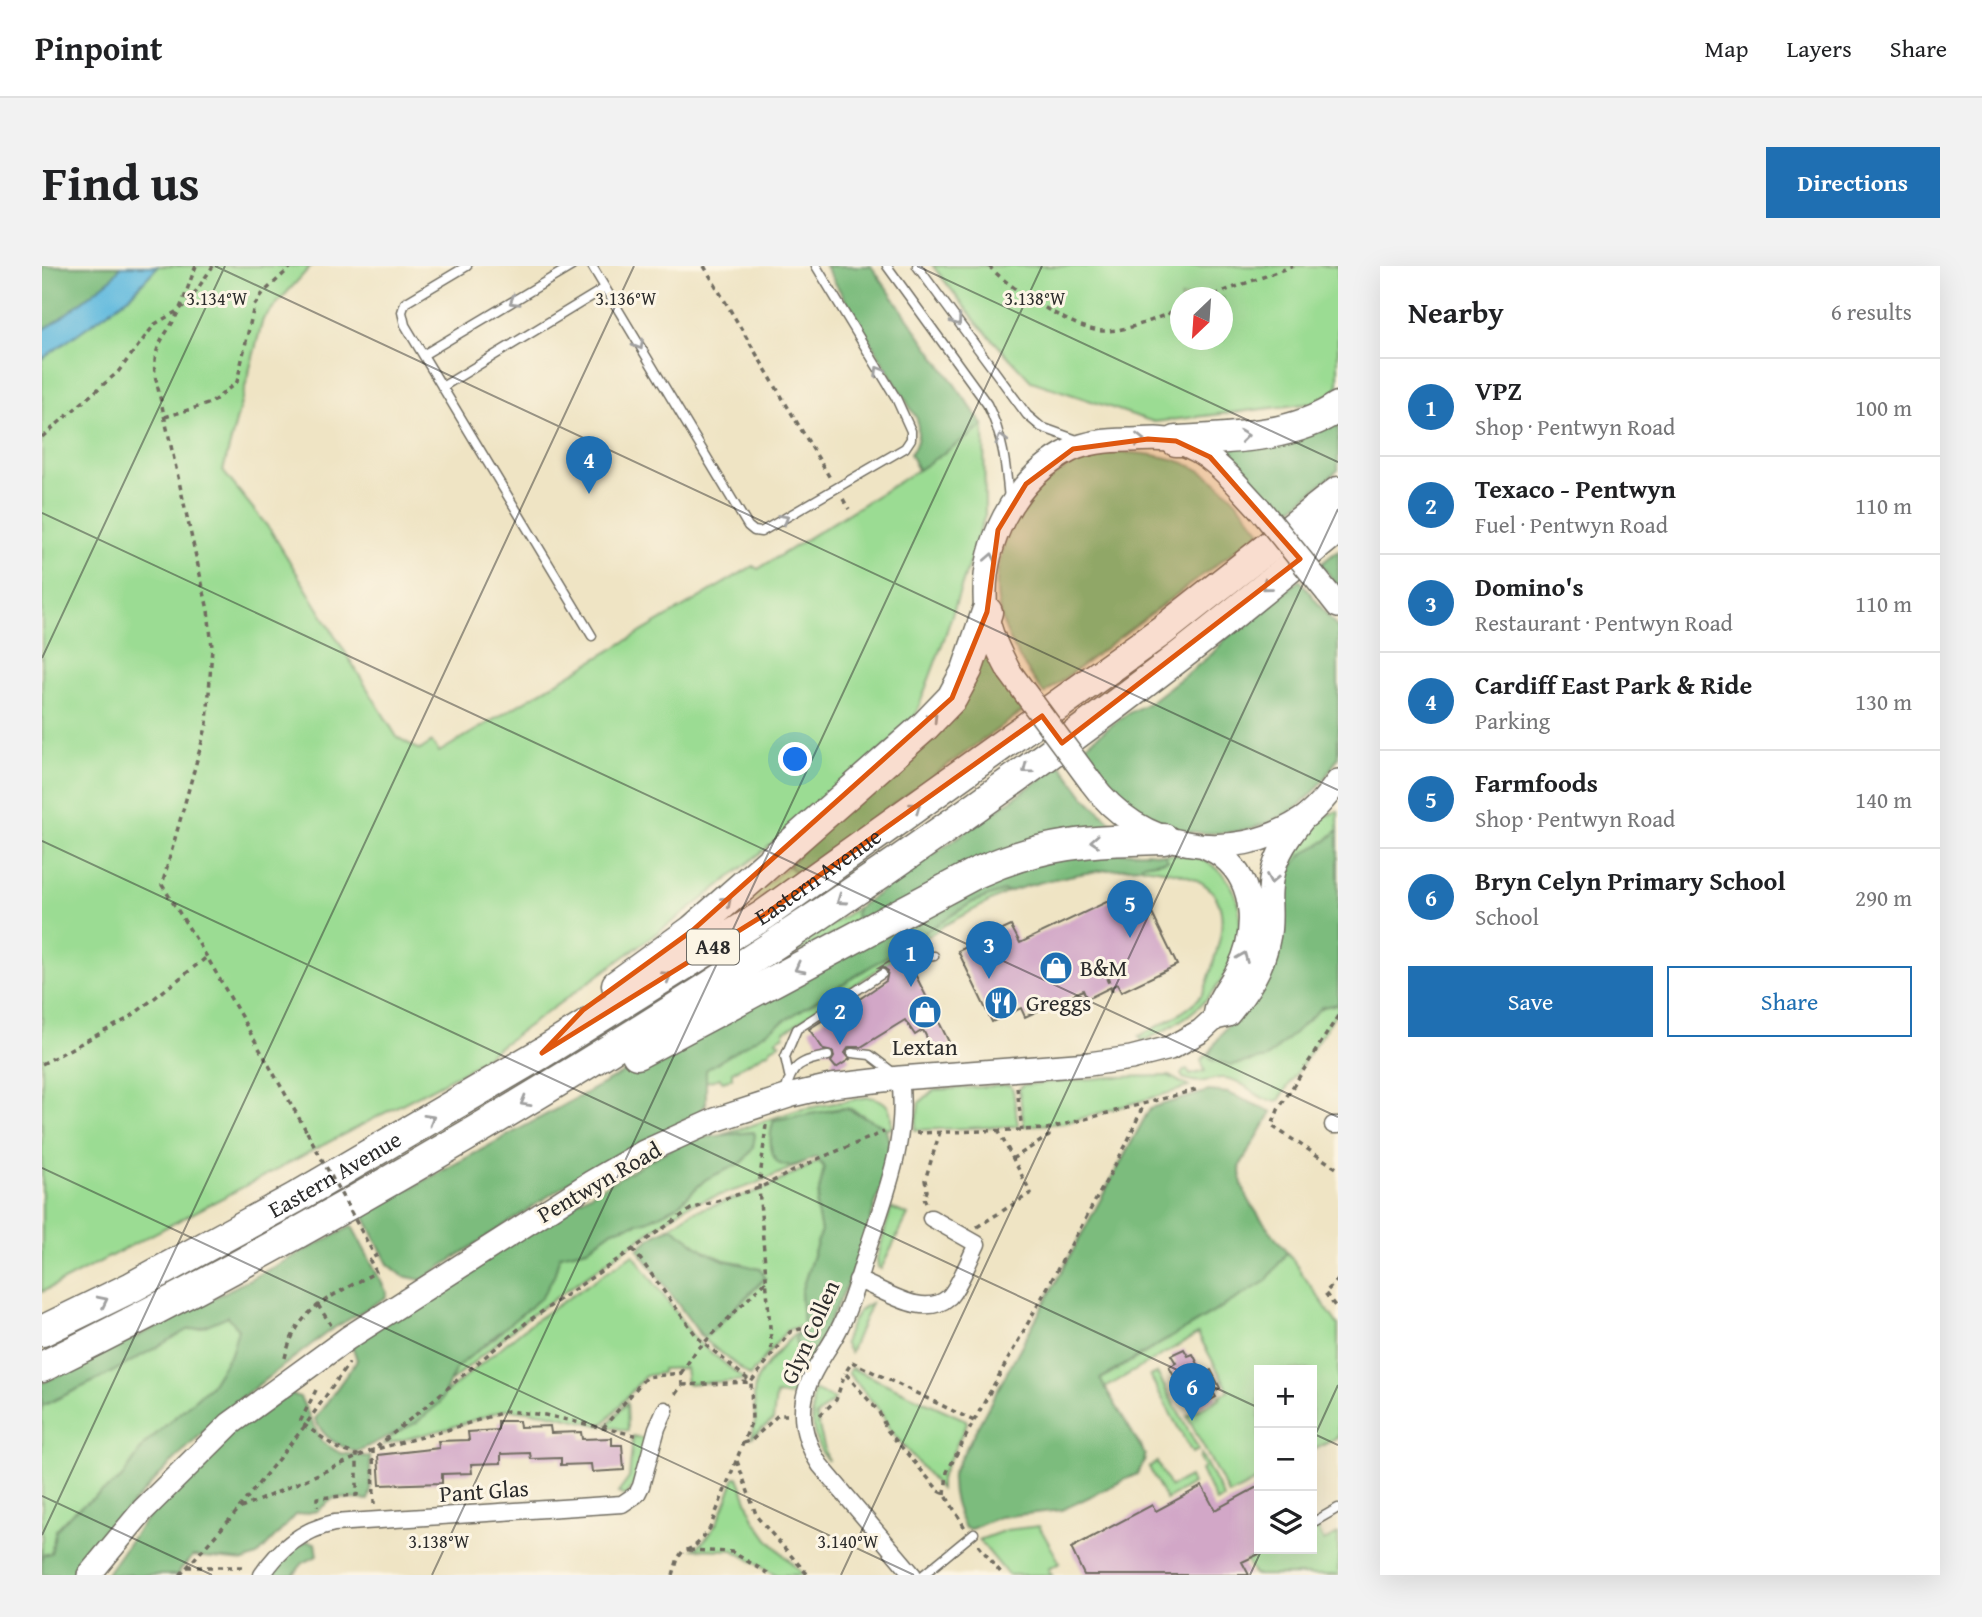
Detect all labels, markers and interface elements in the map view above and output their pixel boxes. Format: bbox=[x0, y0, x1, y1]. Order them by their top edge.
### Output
text: Pinpoint bbox=[35, 24, 162, 72]
text: Map bbox=[1705, 31, 1748, 66]
text: Layers bbox=[1786, 31, 1852, 66]
text: Share bbox=[1890, 31, 1947, 66]
text: Find us bbox=[42, 146, 200, 218]
button: Directions bbox=[1766, 147, 1940, 218]
text: 3.134°W bbox=[187, 285, 248, 312]
text: 3.136°W bbox=[596, 285, 657, 312]
text: 3.138°W bbox=[1005, 285, 1066, 312]
north arrow bbox=[1170, 287, 1233, 350]
text: Nearby bbox=[1408, 290, 1504, 334]
one-way arrow bbox=[508, 293, 521, 306]
text: 6 results bbox=[1831, 295, 1912, 328]
one-way arrow bbox=[949, 313, 961, 326]
one-way arrow bbox=[631, 338, 644, 351]
one-way arrow bbox=[874, 365, 887, 378]
text: VPZ bbox=[1475, 371, 1522, 410]
text: 1 bbox=[1425, 391, 1437, 424]
text: 100 m bbox=[1855, 391, 1912, 424]
text: Shop · Pentwyn Road bbox=[1475, 410, 1675, 443]
one-way arrow bbox=[1238, 428, 1250, 443]
one-way arrow bbox=[1135, 432, 1146, 448]
one-way arrow bbox=[995, 433, 1009, 445]
pin: 4 bbox=[566, 436, 612, 494]
text: Texaco - Pentwyn bbox=[1475, 469, 1676, 508]
text: 2 bbox=[1425, 489, 1437, 522]
text: 110 m bbox=[1855, 489, 1912, 522]
text: Fuel · Pentwyn Road bbox=[1475, 508, 1668, 541]
one-way arrow bbox=[776, 514, 789, 527]
one-way arrow bbox=[983, 552, 998, 564]
text: Domino's bbox=[1475, 567, 1584, 606]
one-way arrow bbox=[1261, 578, 1273, 591]
text: 3 bbox=[1425, 587, 1437, 620]
text: 110 m bbox=[1855, 587, 1912, 620]
text: Restaurant · Pentwyn Road bbox=[1475, 606, 1733, 639]
text: Cardiff East Park & Ride bbox=[1475, 665, 1752, 704]
text: 4 bbox=[1425, 685, 1437, 718]
text: 130 m bbox=[1855, 685, 1912, 718]
text: Parking bbox=[1475, 704, 1550, 737]
one-way arrow bbox=[924, 713, 937, 726]
your location bbox=[778, 742, 812, 776]
one-way arrow bbox=[1022, 761, 1035, 774]
text: Farmfoods bbox=[1475, 763, 1598, 802]
text: 5 bbox=[1425, 783, 1437, 816]
text: 140 m bbox=[1855, 783, 1912, 816]
one-way arrow bbox=[908, 802, 921, 815]
text: Shop · Pentwyn Road bbox=[1475, 802, 1675, 835]
street label: Eastern Avenue bbox=[748, 819, 888, 933]
one-way arrow bbox=[1090, 833, 1101, 848]
text: Bryn Celyn Primary School bbox=[1475, 861, 1785, 900]
one-way arrow bbox=[1265, 873, 1280, 885]
pin: 5 bbox=[1107, 880, 1153, 938]
text: 6 bbox=[1425, 881, 1437, 914]
text: 290 m bbox=[1855, 881, 1912, 914]
one-way arrow bbox=[836, 892, 849, 904]
one-way arrow bbox=[718, 897, 731, 909]
text: School bbox=[1475, 900, 1539, 933]
pin: 3 bbox=[966, 921, 1012, 979]
pin: 1 bbox=[888, 929, 934, 987]
road number: A48 bbox=[687, 930, 739, 964]
shop icon: B&M bbox=[1037, 949, 1075, 987]
place label: B&M bbox=[1080, 951, 1127, 984]
one-way arrow bbox=[1234, 952, 1248, 964]
one-way arrow bbox=[794, 959, 806, 973]
button: Save bbox=[1408, 966, 1653, 1037]
button: Share bbox=[1667, 966, 1912, 1037]
one-way arrow bbox=[659, 971, 672, 984]
restaurant icon: Greggs bbox=[982, 984, 1020, 1022]
place label: Greggs bbox=[1026, 986, 1092, 1019]
pin: 2 bbox=[817, 987, 863, 1045]
shop icon: Lextan bbox=[906, 993, 944, 1031]
place label: Lextan bbox=[892, 1030, 958, 1063]
one-way arrow bbox=[520, 1093, 533, 1106]
one-way arrow bbox=[423, 1114, 436, 1127]
street label: Eastern Avenue bbox=[262, 1122, 407, 1226]
street label: Pentwyn Road bbox=[531, 1132, 667, 1230]
street label: Glyn Collen bbox=[772, 1275, 847, 1389]
one-way arrow bbox=[96, 1296, 108, 1310]
pin: 6 bbox=[1169, 1363, 1215, 1421]
map controls bbox=[1254, 1365, 1317, 1554]
button: + bbox=[1254, 1365, 1317, 1428]
button: − bbox=[1254, 1428, 1317, 1491]
street label: Pant Glas bbox=[438, 1471, 530, 1510]
button: layers bbox=[1254, 1491, 1317, 1554]
text: 3.138°W bbox=[409, 1528, 470, 1555]
text: 3.140°W bbox=[818, 1528, 879, 1555]

